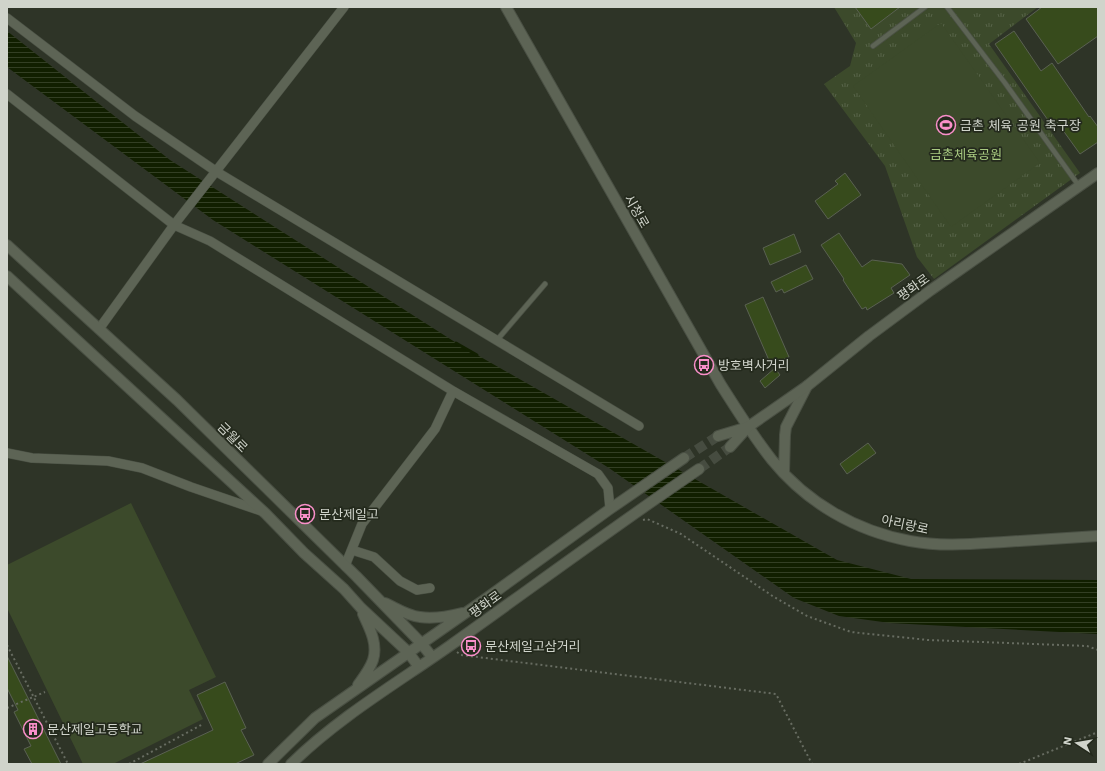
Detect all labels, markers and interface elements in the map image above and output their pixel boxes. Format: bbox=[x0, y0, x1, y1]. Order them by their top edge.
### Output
sports icon: 금촌 체육 공원 축구장 bbox=[935, 114, 957, 136]
place label: 금촌 체육 공원 축구장 bbox=[960, 118, 1081, 133]
park label: 금촌체육공원 bbox=[930, 147, 1002, 162]
street label: 시청로 bbox=[621, 192, 652, 231]
street label: 평화로 bbox=[894, 271, 932, 304]
bus stop icon: 방호벽사거리 bbox=[693, 354, 715, 376]
place label: 방호벽사거리 bbox=[718, 358, 790, 373]
street label: 금월로 bbox=[215, 419, 251, 455]
bus stop icon: 문산제일고 bbox=[294, 503, 316, 525]
place label: 문산제일고 bbox=[319, 507, 379, 522]
street label: 아리랑로 bbox=[880, 512, 930, 537]
street label: 평화로 bbox=[466, 588, 504, 621]
bus stop icon: 문산제일고삼거리 bbox=[460, 635, 482, 657]
place label: 문산제일고삼거리 bbox=[485, 639, 581, 654]
building icon: 문산제일고등학교 bbox=[22, 718, 44, 740]
place label: 문산제일고등학교 bbox=[47, 722, 143, 737]
north arrow bbox=[1057, 723, 1097, 763]
text: N bbox=[1061, 736, 1075, 746]

